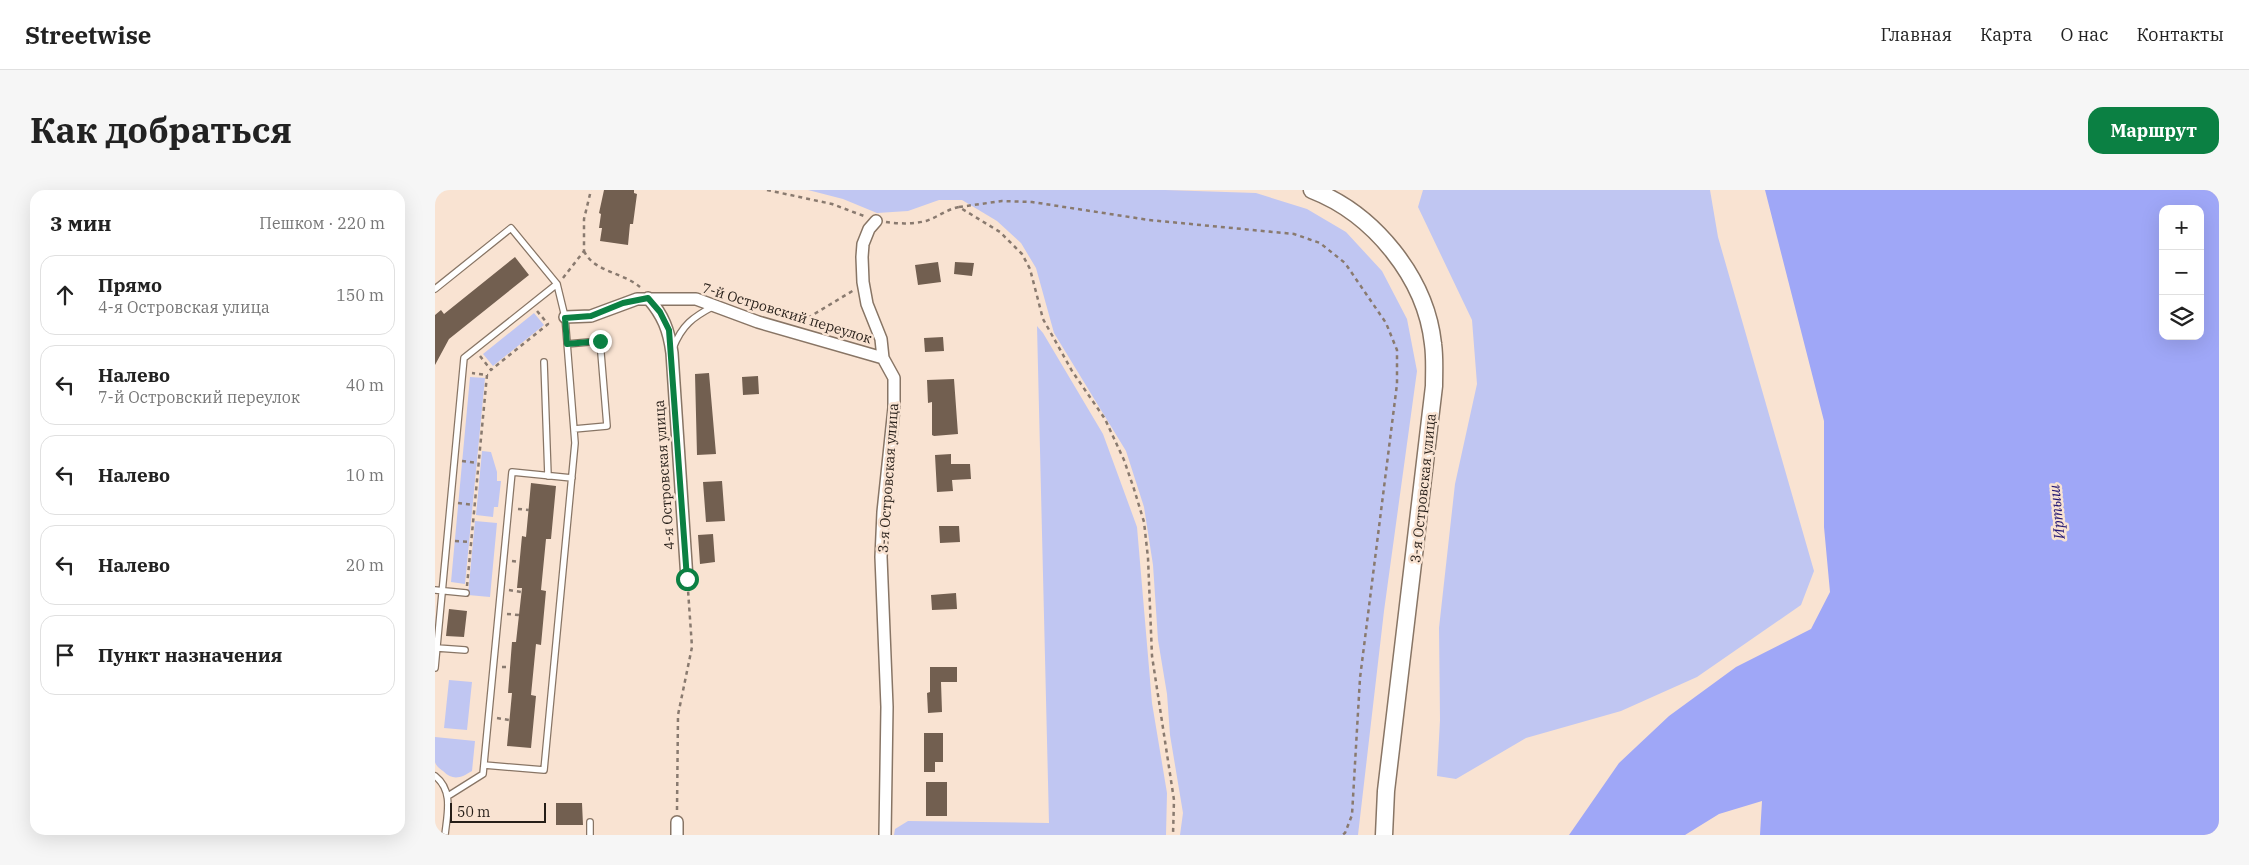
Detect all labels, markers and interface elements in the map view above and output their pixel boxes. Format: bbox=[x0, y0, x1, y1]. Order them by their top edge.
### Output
text: Streetwise bbox=[25, 19, 151, 51]
text: Главная bbox=[1880, 23, 1952, 46]
text: Карта bbox=[1980, 23, 2032, 46]
text: О нас bbox=[2060, 23, 2108, 46]
text: Контакты bbox=[2136, 23, 2224, 46]
text: Как добраться bbox=[30, 107, 292, 153]
button: Маршрут bbox=[2088, 107, 2219, 154]
map controls bbox=[2159, 205, 2204, 340]
button: + bbox=[2159, 205, 2204, 250]
text: 3 мин bbox=[50, 209, 112, 237]
text: Пешком · 220 m bbox=[259, 213, 385, 233]
button: − bbox=[2159, 250, 2204, 295]
text: Прямо bbox=[98, 273, 162, 297]
street label: 7-й Островский переулок bbox=[700, 279, 874, 347]
icon: ahead bbox=[51, 281, 79, 309]
text: 150 m bbox=[336, 285, 384, 305]
button: layers bbox=[2159, 295, 2204, 340]
text: 4-я Островская улица bbox=[98, 297, 270, 317]
route end bbox=[589, 330, 612, 353]
text: Налево bbox=[98, 363, 170, 387]
icon: left bbox=[51, 371, 79, 399]
text: 40 m bbox=[346, 375, 384, 395]
text: 7-й Островский переулок bbox=[98, 387, 300, 407]
street label: 4-я Островская улица bbox=[650, 399, 678, 551]
street label: 3-я Островская улица bbox=[874, 402, 902, 554]
street label: 3-я Островская улица bbox=[1406, 412, 1440, 564]
icon: left bbox=[51, 461, 79, 489]
text: Налево bbox=[98, 463, 170, 487]
text: 10 m bbox=[346, 465, 384, 485]
water label: Иртыш bbox=[2044, 484, 2069, 541]
icon: left bbox=[51, 551, 79, 579]
text: Налево bbox=[98, 553, 170, 577]
text: 20 m bbox=[346, 555, 384, 575]
route start bbox=[676, 568, 699, 591]
icon: arrive bbox=[51, 641, 79, 669]
text: Пункт назначения bbox=[98, 643, 282, 667]
scale bar bbox=[450, 800, 546, 823]
text: 50 m bbox=[457, 803, 490, 821]

